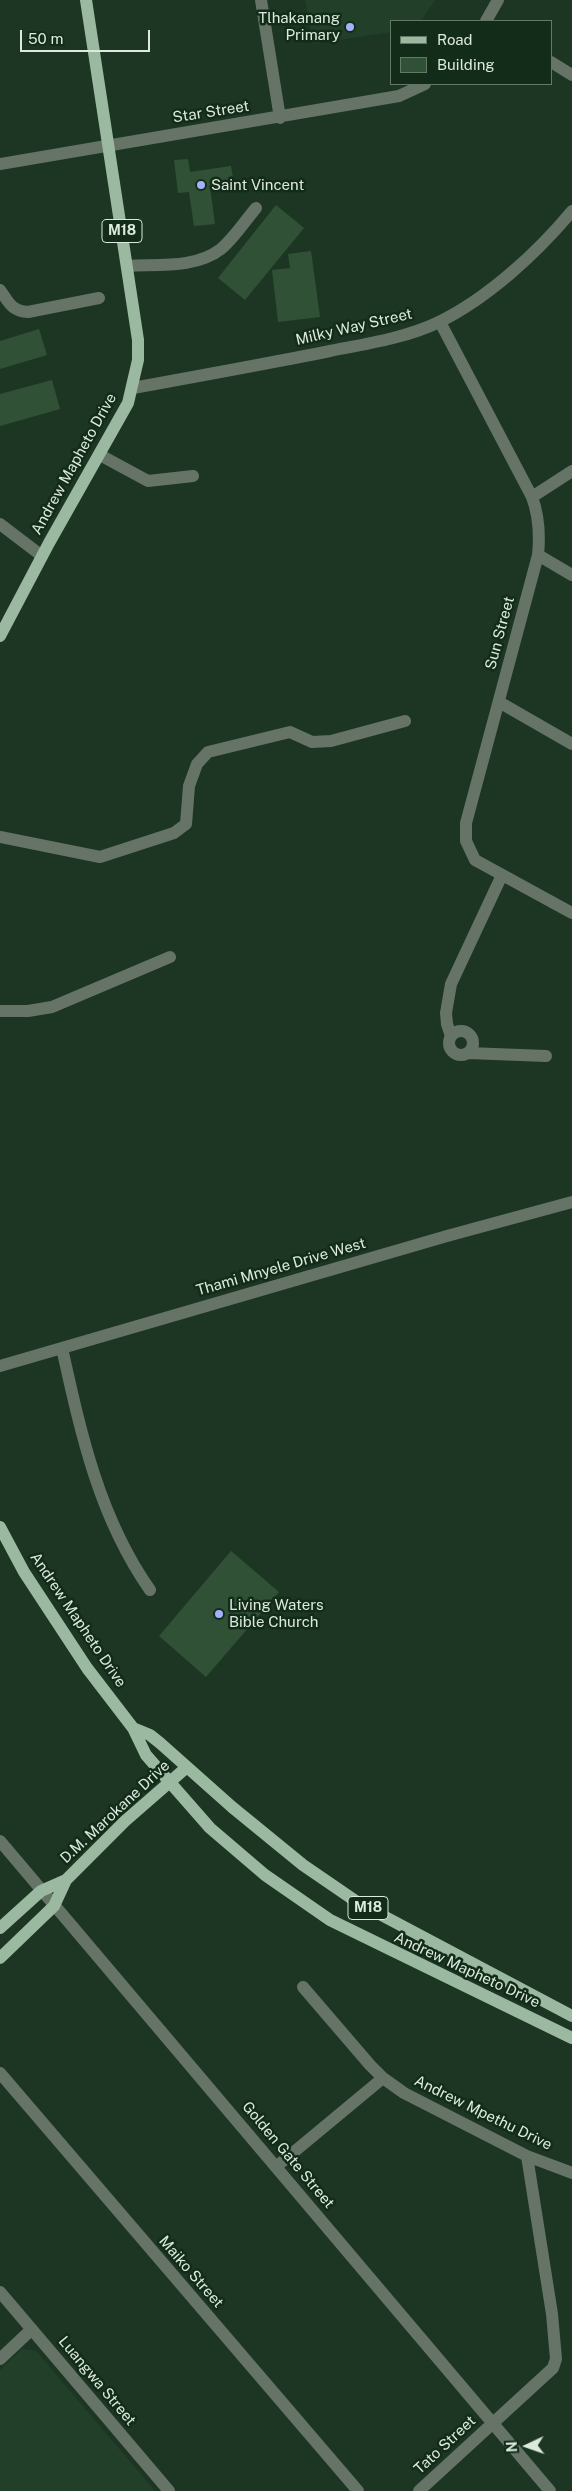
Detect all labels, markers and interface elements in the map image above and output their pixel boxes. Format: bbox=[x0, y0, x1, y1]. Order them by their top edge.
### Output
place label: Tlhakanang Primary bbox=[258, 9, 340, 44]
scale bar bbox=[22, 20, 152, 52]
legend bbox=[390, 20, 552, 85]
marker: Tlhakanang Primary bbox=[344, 21, 356, 33]
text: 50 m bbox=[28, 30, 63, 47]
text: Road bbox=[437, 31, 473, 48]
text: Building bbox=[437, 56, 495, 73]
street label: Star Street bbox=[171, 97, 251, 127]
place label: Saint Vincent bbox=[211, 176, 304, 194]
marker: Saint Vincent bbox=[195, 179, 207, 191]
road number: M18 bbox=[102, 220, 142, 242]
street label: Milky Way Street bbox=[294, 305, 414, 349]
street label: Andrew Mapheto Drive bbox=[28, 390, 120, 538]
street label: Sun Street bbox=[482, 594, 518, 672]
street label: Thami Mnyele Drive West bbox=[194, 1234, 368, 1300]
street label: Andrew Mapheto Drive bbox=[26, 1549, 130, 1691]
place label: Living Waters Bible Church bbox=[229, 1596, 324, 1631]
marker: Living Waters Bible Church bbox=[213, 1608, 225, 1620]
street label: D.M. Marokane Drive bbox=[57, 1757, 173, 1867]
road number: M18 bbox=[348, 1896, 388, 1920]
street label: Andrew Mapheto Drive bbox=[391, 1928, 543, 2012]
street label: Andrew Mpethu Drive bbox=[411, 2072, 555, 2154]
street label: Golden Gate Street bbox=[238, 2098, 338, 2212]
street label: Maiko Street bbox=[155, 2232, 227, 2312]
street label: Luangwa Street bbox=[54, 2333, 140, 2429]
street label: Tato Street bbox=[411, 2412, 479, 2478]
north arrow bbox=[502, 2421, 552, 2471]
text: N bbox=[504, 2441, 520, 2453]

